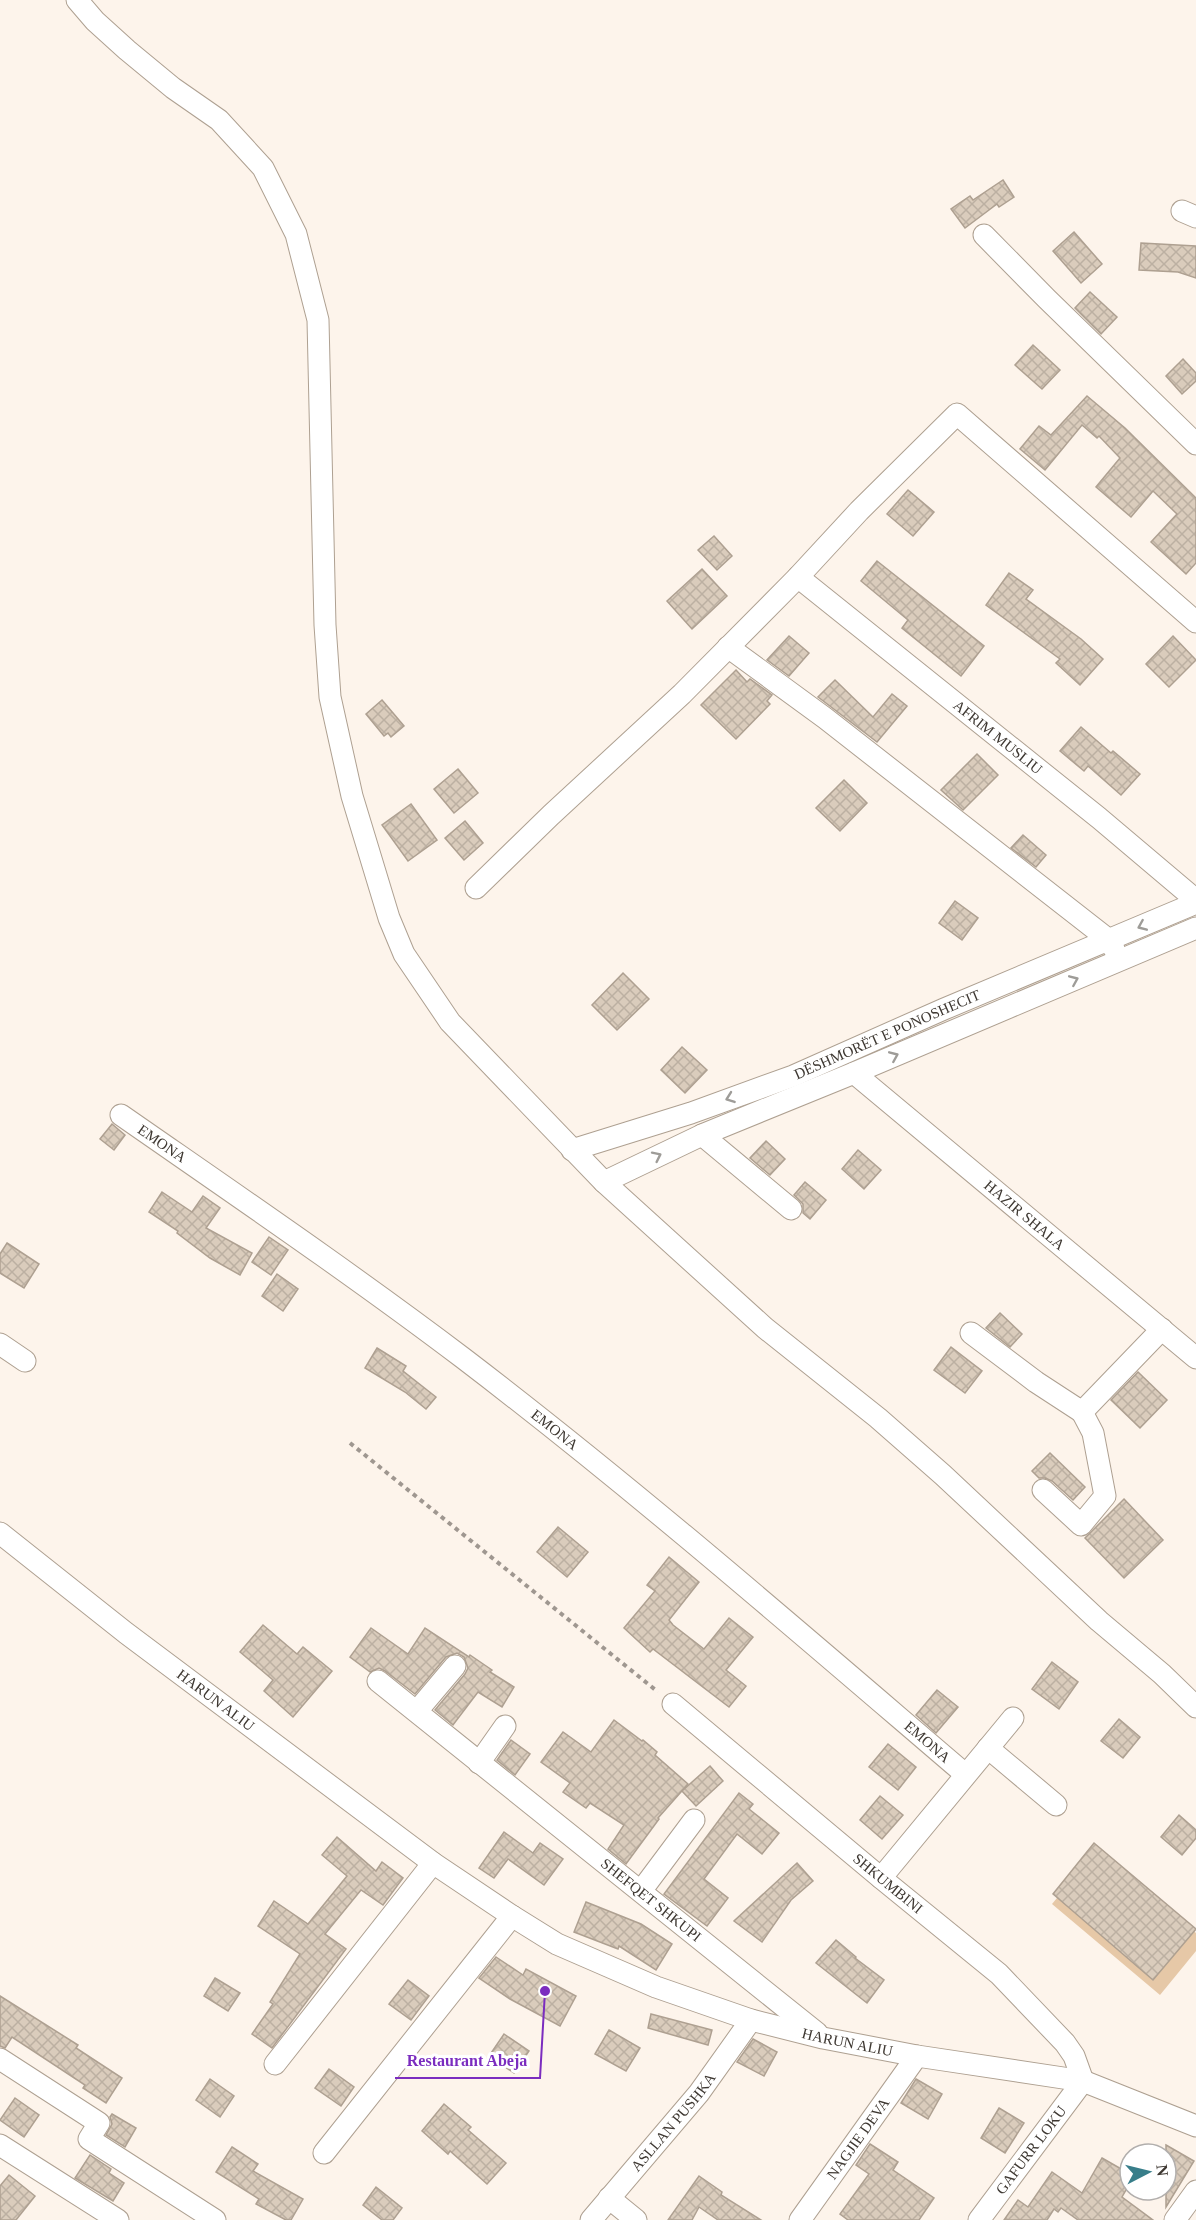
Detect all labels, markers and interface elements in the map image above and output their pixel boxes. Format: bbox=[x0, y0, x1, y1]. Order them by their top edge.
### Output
street label: AFRIM MUSLIU bbox=[950, 697, 1045, 777]
one-way arrow bbox=[1137, 919, 1148, 931]
one-way arrow bbox=[1068, 975, 1079, 987]
street label: DËSHMORËT E PONOSHECIT bbox=[792, 987, 983, 1082]
one-way arrow bbox=[888, 1051, 899, 1063]
one-way arrow bbox=[725, 1091, 736, 1104]
street label: EMONA bbox=[135, 1121, 189, 1166]
one-way arrow bbox=[650, 1152, 661, 1164]
street label: HAZIR SHALA bbox=[981, 1177, 1068, 1253]
street label: EMONA bbox=[528, 1406, 581, 1453]
street label: HARUN ALIU bbox=[174, 1666, 258, 1734]
street label: EMONA bbox=[901, 1718, 954, 1766]
street label: SHKUMBINI bbox=[850, 1850, 926, 1917]
street label: SHEFQET SHKUPI bbox=[598, 1855, 704, 1945]
street label: HARUN ALIU bbox=[800, 2025, 894, 2059]
callout: Restaurant Abeja bbox=[395, 2044, 540, 2078]
text: Restaurant Abeja bbox=[407, 2052, 527, 2070]
street label: ASLLAN PUSHKA bbox=[628, 2070, 719, 2175]
street label: NAGJIE DEVA bbox=[824, 2095, 893, 2182]
street label: GAFURR LOKU bbox=[993, 2103, 1069, 2197]
north arrow bbox=[1118, 2142, 1178, 2202]
text: N bbox=[1153, 2163, 1172, 2177]

